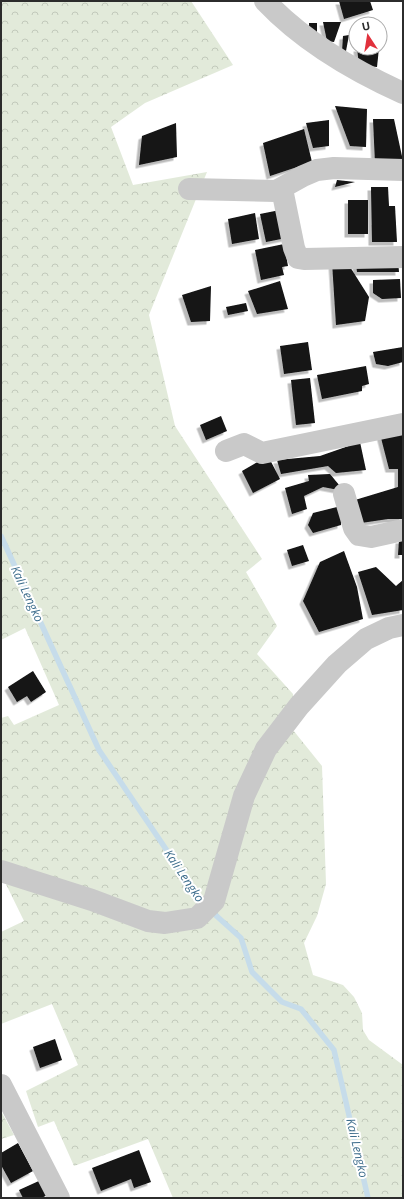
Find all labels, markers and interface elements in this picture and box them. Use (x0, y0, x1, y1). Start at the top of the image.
north arrow (348, 16, 388, 56)
text: U (360, 18, 371, 34)
water label: Kali Lengko (7, 563, 48, 625)
water label: Kali Lengko (161, 846, 208, 906)
water label: Kali Lengko (342, 1117, 373, 1179)

